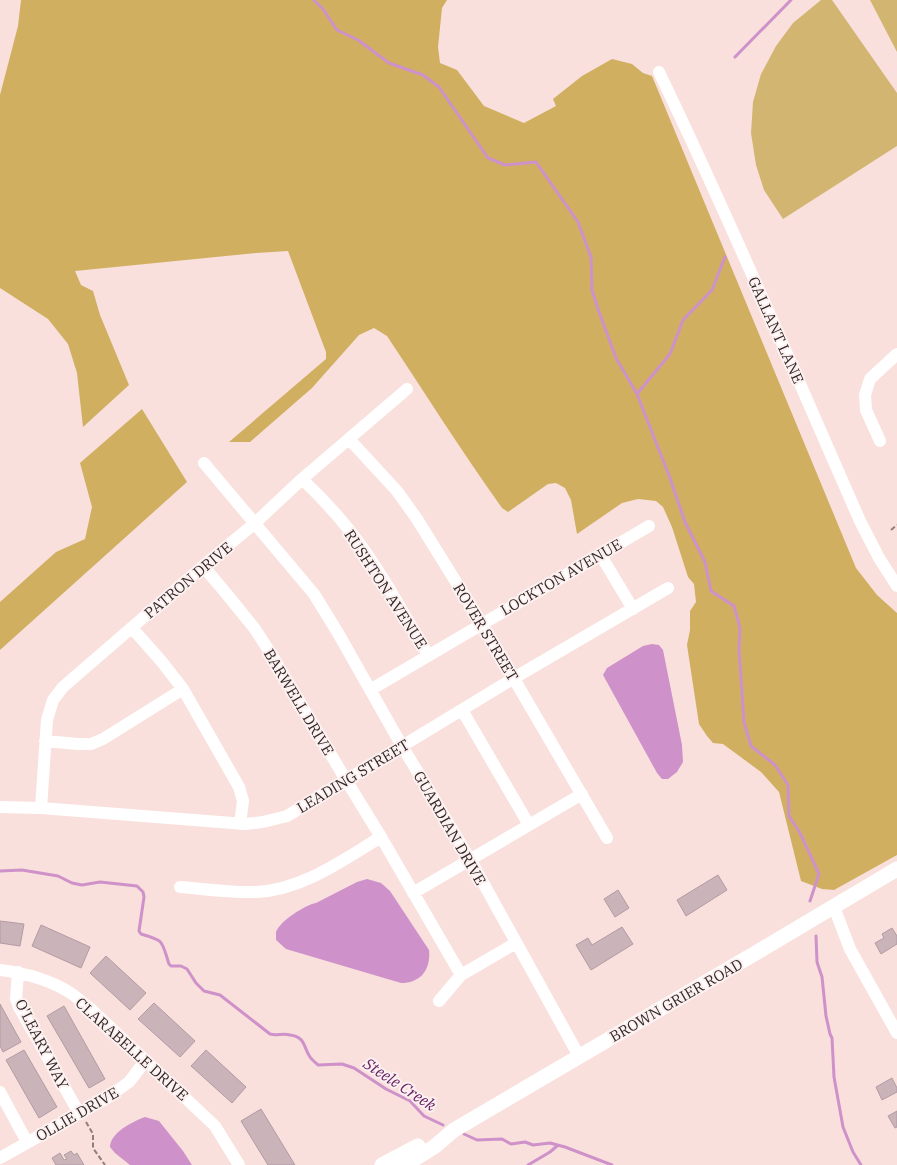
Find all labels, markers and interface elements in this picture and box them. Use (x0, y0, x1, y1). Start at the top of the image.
street label: GALLANT LANE (744, 274, 808, 386)
street label: RUSHTON AVENUE (340, 526, 432, 652)
street label: LOCKTON AVENUE (497, 535, 625, 619)
street label: PATRON DRIVE (140, 538, 236, 622)
street label: ROVER STREET (449, 580, 523, 685)
street label: BARWELL DRIVE (260, 645, 338, 759)
street label: LEADING STREET (293, 735, 413, 817)
street label: GUARDIAN DRIVE (410, 768, 490, 888)
street label: BROWN GRIER ROAD (606, 954, 746, 1046)
street label: CLARABELLE DRIVE (72, 993, 192, 1105)
street label: O'LEARY WAY (11, 996, 73, 1093)
water label: Steele Creek (359, 1053, 441, 1115)
street label: OLLIE DRIVE (32, 1083, 122, 1145)

